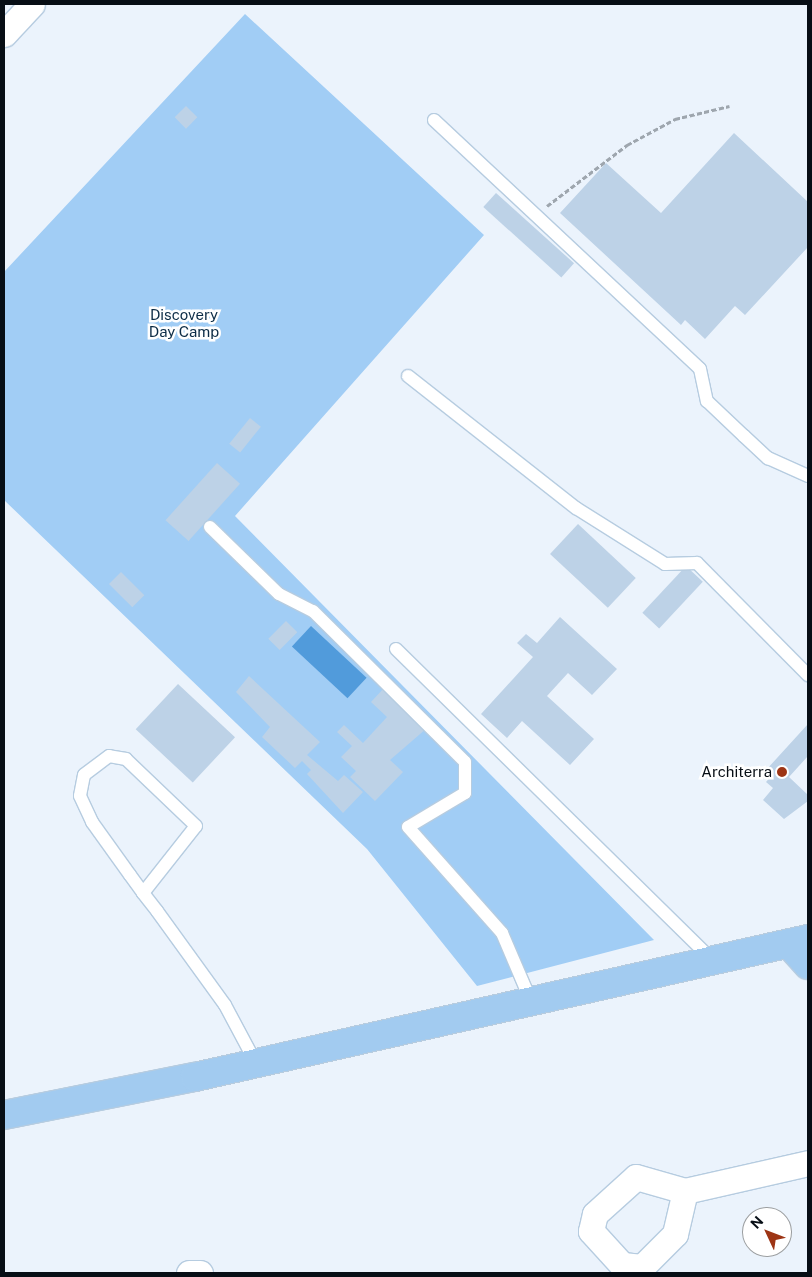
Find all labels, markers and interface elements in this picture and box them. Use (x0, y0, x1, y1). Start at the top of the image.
park label: Discovery Day Camp (149, 305, 219, 340)
place label: Architerra (701, 763, 772, 781)
marker: Architerra (776, 766, 788, 778)
north arrow (742, 1207, 792, 1257)
text: N (747, 1213, 766, 1232)

